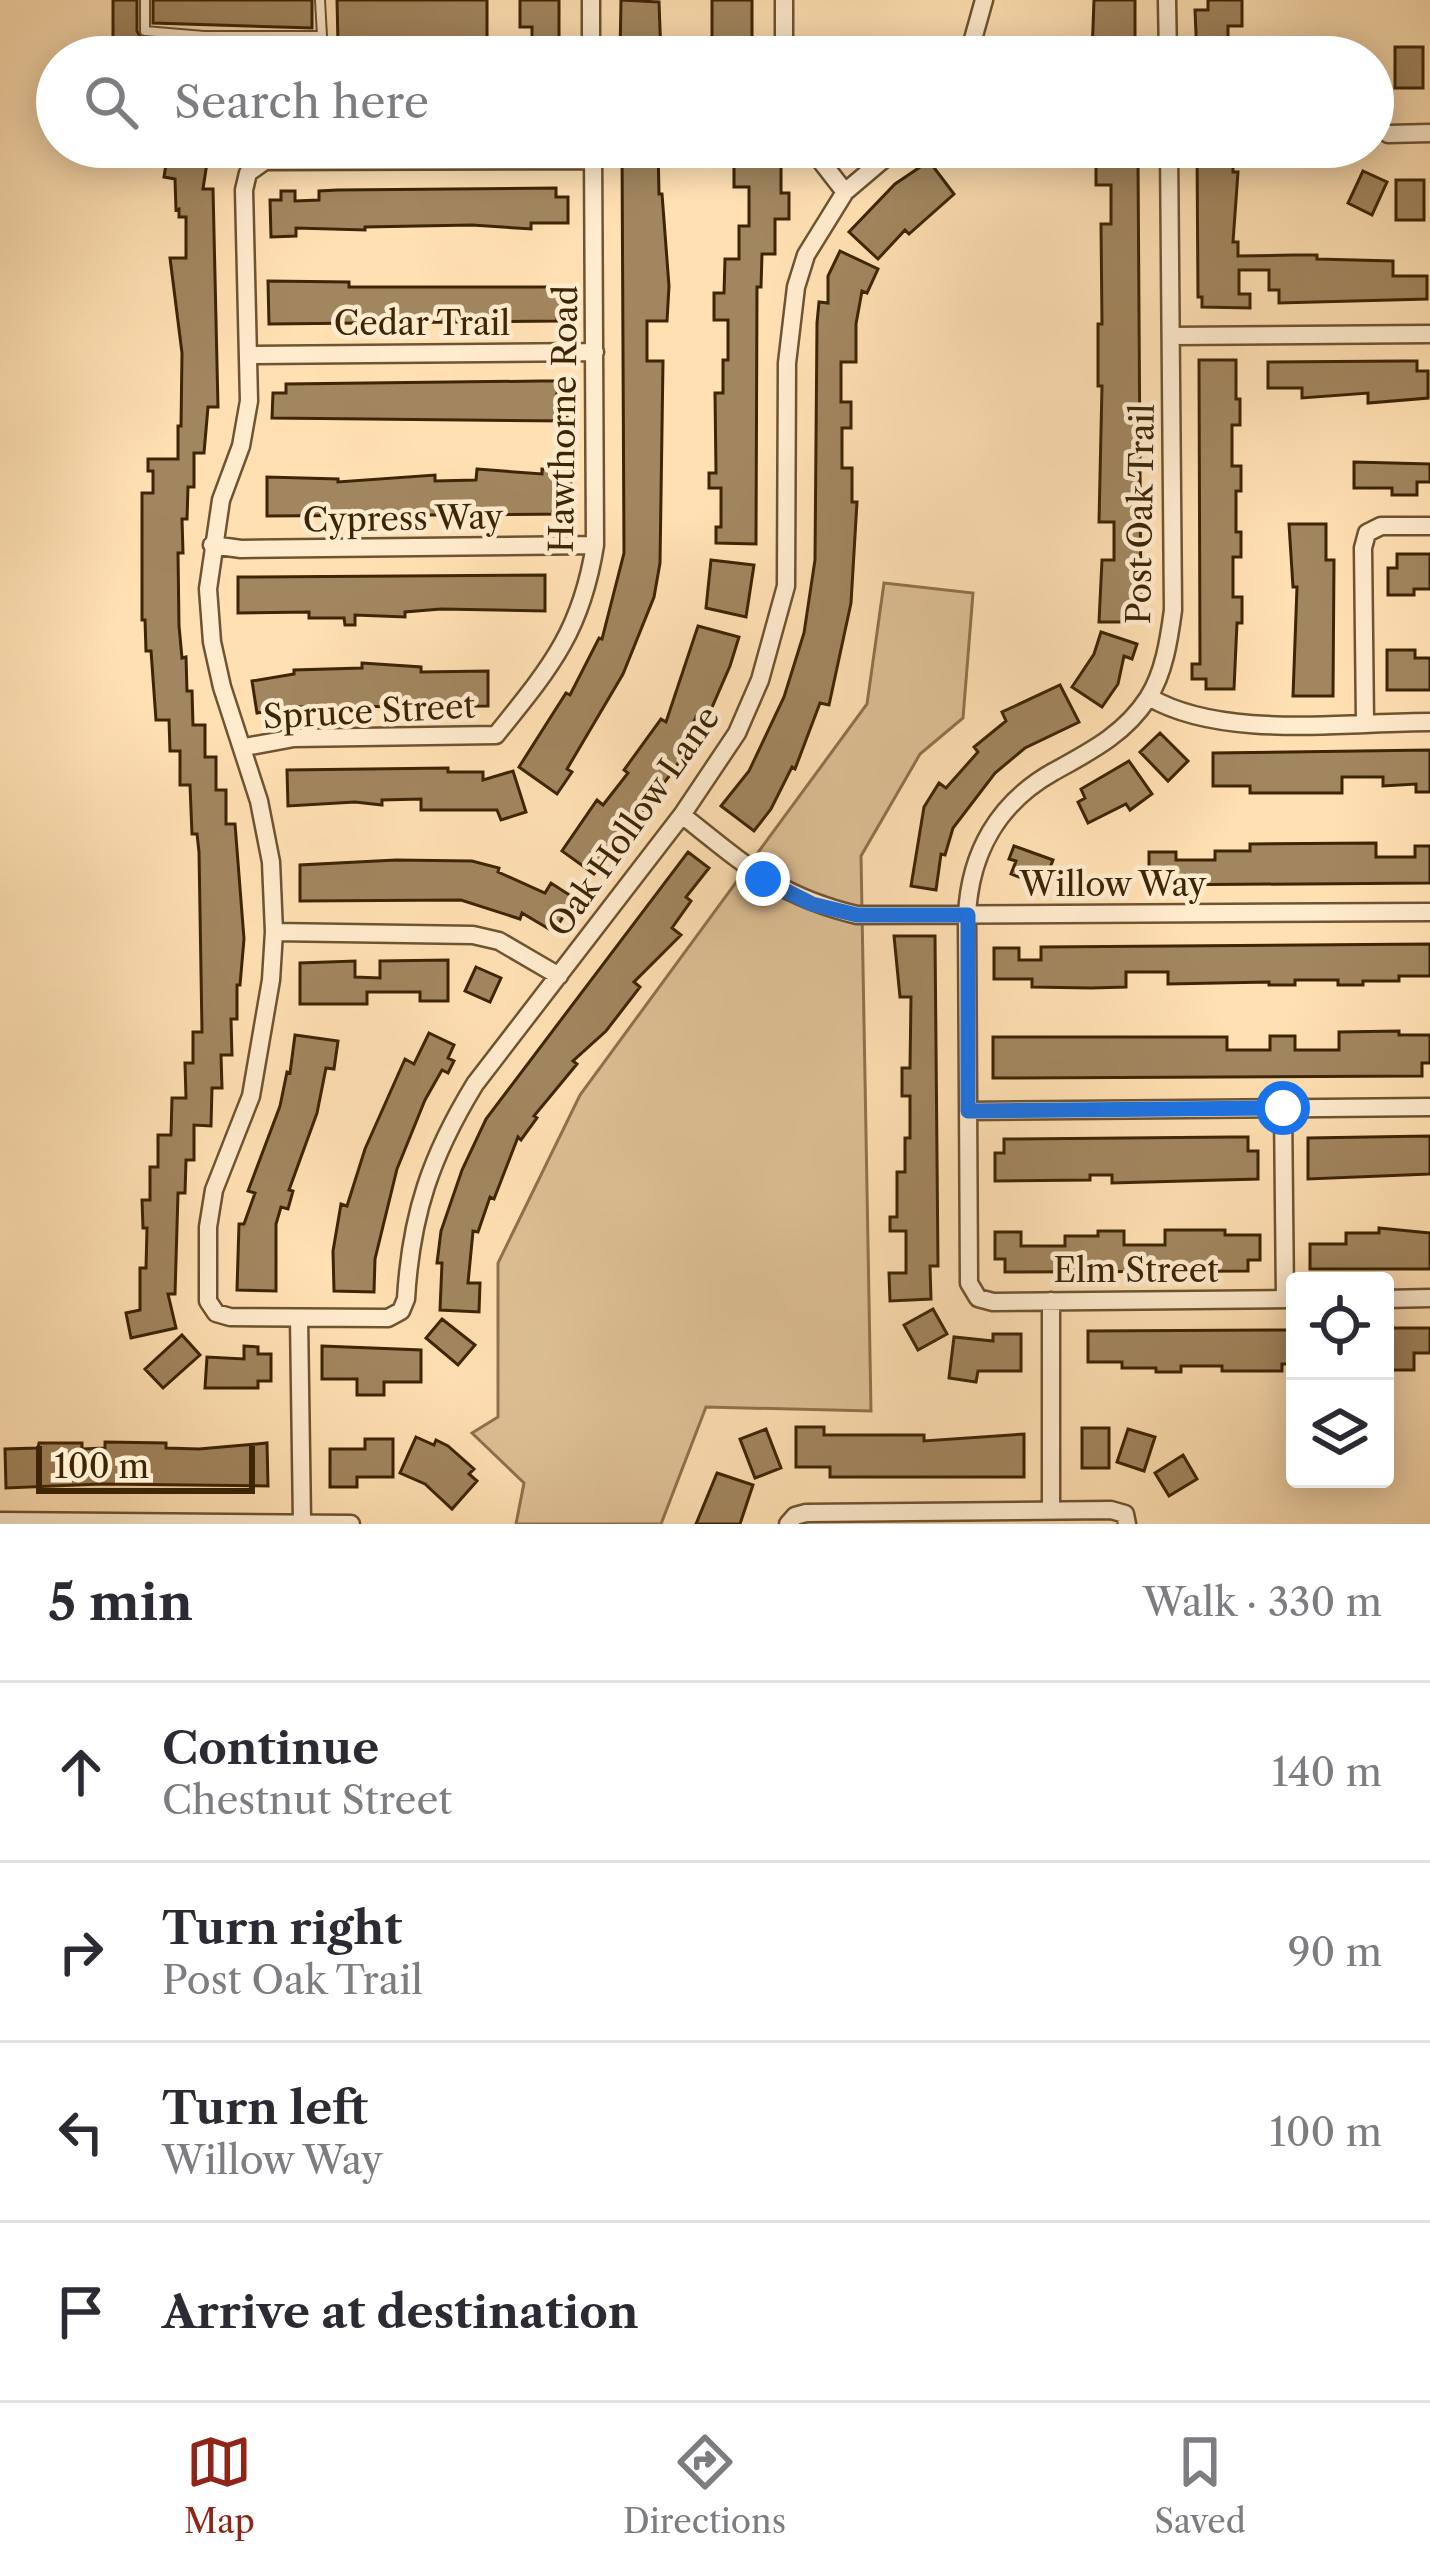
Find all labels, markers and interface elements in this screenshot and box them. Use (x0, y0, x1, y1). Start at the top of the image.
search box (36, 36, 1394, 168)
icon: search (78, 69, 144, 135)
text: Search here (174, 74, 429, 130)
street label: Hawthorne Road (541, 285, 586, 553)
street label: Cedar Trail (334, 303, 510, 344)
street label: Post Oak Trail (1118, 403, 1163, 625)
street label: Cypress Way (302, 496, 504, 541)
street label: Spruce Street (262, 685, 476, 738)
street label: Oak Hollow Lane (539, 698, 728, 944)
route end (736, 852, 790, 906)
street label: Willow Way (1019, 864, 1207, 905)
route start (1256, 1081, 1310, 1135)
street label: Elm Street (1053, 1250, 1219, 1291)
map controls (1286, 1272, 1394, 1488)
button: locate (1286, 1272, 1394, 1380)
button: layers (1286, 1380, 1394, 1488)
scale bar (36, 1440, 255, 1493)
text: 100 m (54, 1446, 149, 1487)
text: 5 min (48, 1571, 193, 1633)
text: Walk · 330 m (1143, 1578, 1382, 1626)
text: Continue (162, 1720, 379, 1776)
icon: ahead (48, 1739, 114, 1805)
text: 140 m (1272, 1748, 1382, 1796)
text: Chestnut Street (162, 1776, 452, 1824)
text: Turn right (162, 1900, 402, 1956)
icon: right (48, 1919, 114, 1985)
text: 90 m (1288, 1928, 1382, 1976)
text: Post Oak Trail (162, 1956, 423, 2004)
text: Turn left (162, 2080, 368, 2136)
icon: left (48, 2099, 114, 2165)
text: 100 m (1269, 2108, 1382, 2156)
text: Willow Way (162, 2136, 383, 2184)
icon: arrive (48, 2279, 114, 2345)
text: Arrive at destination (162, 2284, 639, 2340)
tab: Map (184, 2429, 255, 2542)
tab: Directions (623, 2429, 786, 2542)
tab: Saved (1154, 2429, 1246, 2542)

